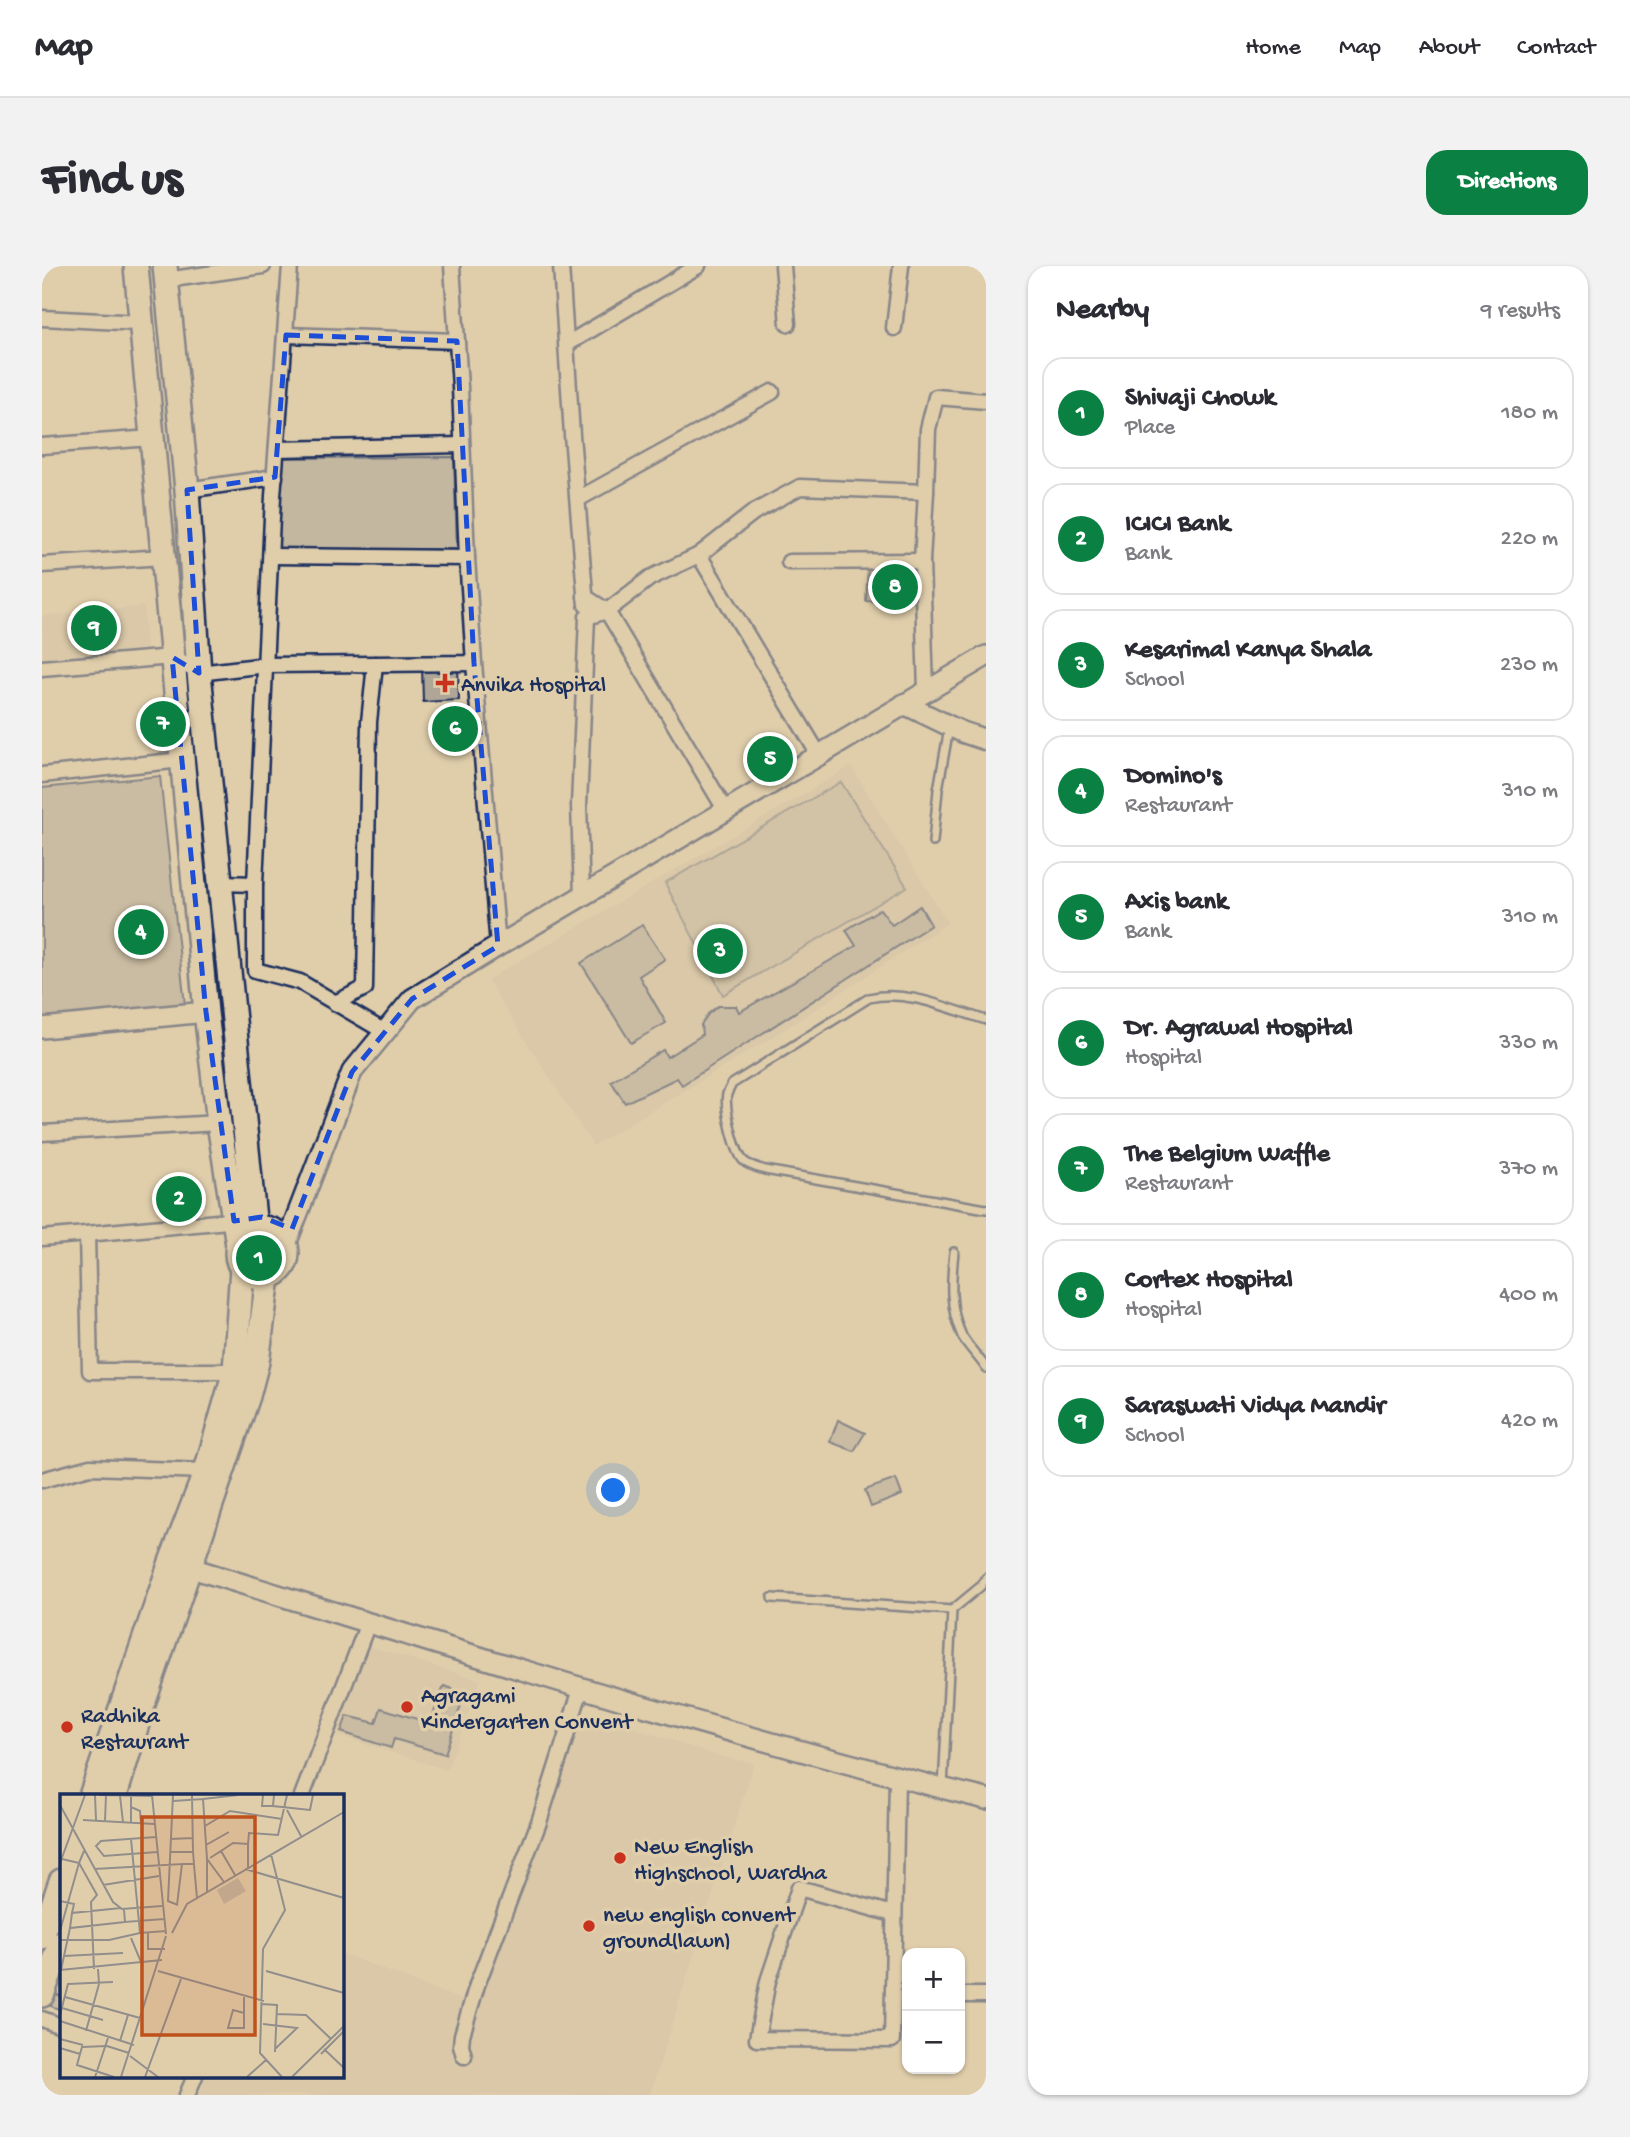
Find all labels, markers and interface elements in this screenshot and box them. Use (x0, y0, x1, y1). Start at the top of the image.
text: Map (35, 29, 92, 67)
text: Home (1245, 34, 1301, 63)
text: Map (1339, 34, 1381, 63)
text: About (1419, 34, 1479, 63)
text: Contact (1517, 34, 1595, 63)
button: Directions (1426, 150, 1588, 215)
text: Find us (42, 153, 182, 211)
text: Nearby (1056, 294, 1149, 329)
text: 9 results (1481, 298, 1560, 325)
text: Shivaji Chowk (1125, 384, 1275, 415)
text: 1 (1076, 400, 1086, 427)
text: 180 m (1501, 400, 1558, 427)
text: Place (1125, 415, 1175, 442)
text: ICICI Bank (1125, 510, 1230, 541)
text: 2 (1075, 526, 1087, 553)
text: 220 m (1501, 526, 1558, 553)
text: Bank (1125, 541, 1171, 568)
pin: 8 (872, 561, 918, 613)
pin: 9 (71, 602, 117, 654)
text: Kesarimal Kanya Shala (1125, 636, 1371, 667)
text: 3 (1075, 652, 1087, 679)
text: 230 m (1500, 652, 1558, 679)
text: School (1125, 667, 1185, 694)
marker: Anvika Hospital (435, 673, 455, 693)
place label: Anvika Hospital (461, 673, 606, 700)
pin: 7 (140, 698, 186, 750)
pin: 6 (432, 703, 478, 755)
pin: 5 (747, 733, 793, 785)
text: Domino's (1125, 762, 1222, 793)
text: 4 (1076, 778, 1086, 805)
text: 310 m (1502, 778, 1558, 805)
text: Restaurant (1125, 793, 1232, 820)
text: Axis bank (1125, 888, 1227, 919)
text: 5 (1075, 904, 1087, 931)
text: 310 m (1502, 904, 1558, 931)
pin: 4 (118, 906, 164, 958)
text: Bank (1125, 919, 1171, 946)
pin: 3 (697, 925, 743, 977)
text: Dr. Agrawal Hospital (1125, 1014, 1353, 1045)
text: 6 (1075, 1030, 1087, 1057)
text: 330 m (1499, 1030, 1558, 1057)
text: Hospital (1125, 1045, 1202, 1072)
text: The Belgium Waffle (1125, 1140, 1330, 1171)
text: 7 (1075, 1156, 1087, 1183)
text: 370 m (1499, 1156, 1558, 1183)
text: Restaurant (1125, 1171, 1232, 1198)
pin: 2 (156, 1173, 202, 1225)
pin: 1 (236, 1232, 282, 1284)
text: Cortex Hospital (1125, 1266, 1293, 1297)
text: 8 (1075, 1282, 1087, 1309)
text: 400 m (1499, 1282, 1558, 1309)
text: Hospital (1125, 1297, 1202, 1324)
text: Saraswati Vidya Mandir (1125, 1392, 1385, 1423)
text: 9 (1075, 1408, 1087, 1435)
text: 420 m (1501, 1408, 1558, 1435)
text: School (1125, 1423, 1185, 1450)
your location (596, 1473, 630, 1507)
place label: Agragami Kindergarten Convent (421, 1684, 634, 1737)
marker: Agragami Kindergarten Convent (399, 1699, 415, 1715)
place label: Radhika Restaurant (81, 1704, 189, 1757)
marker: Radhika Restaurant (59, 1719, 75, 1735)
inset map (60, 1794, 343, 2078)
place label: New English Highschool, Wardha (634, 1835, 828, 1888)
marker: New English Highschool, Wardha (612, 1850, 628, 1866)
place label: new english convent ground(lawn) (603, 1903, 796, 1956)
marker: new english convent ground(lawn) (581, 1918, 597, 1934)
map controls (902, 1948, 965, 2074)
button: + (902, 1948, 965, 2011)
button: − (902, 2011, 965, 2074)

